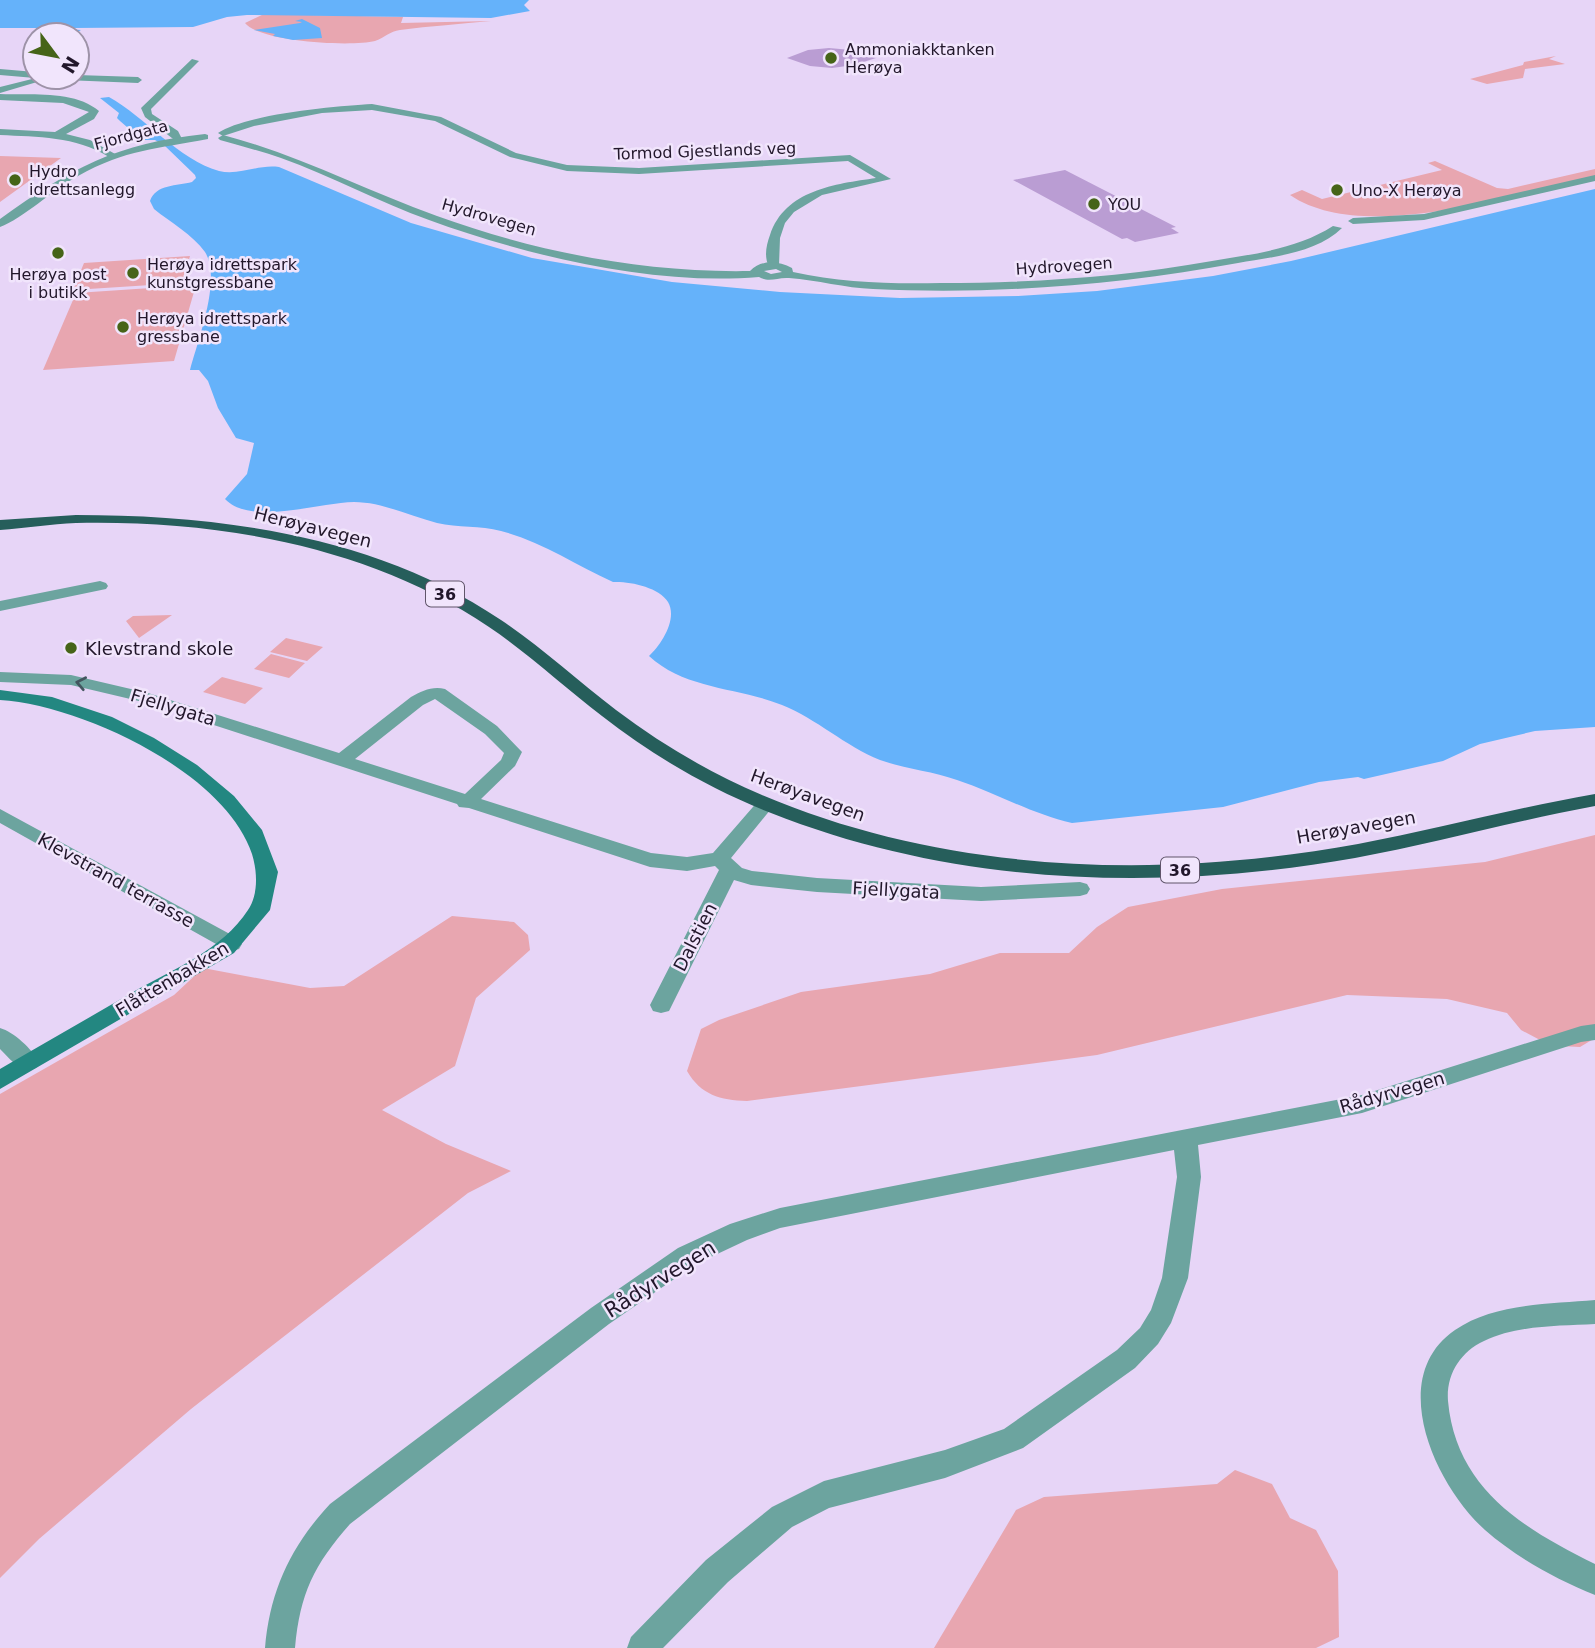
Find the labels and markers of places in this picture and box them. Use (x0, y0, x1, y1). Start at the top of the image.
place label: Ammoniakktanken Herøya (845, 40, 995, 77)
marker: Ammoniakktanken Herøya (823, 50, 839, 66)
place label: Hydro idrettsanlegg (29, 162, 135, 199)
marker: Hydro idrettsanlegg (7, 172, 23, 188)
place label: Uno-X Herøya (1351, 181, 1461, 200)
marker: Uno-X Herøya (1329, 182, 1345, 198)
place label: YOU (1107, 195, 1141, 214)
marker: YOU (1086, 196, 1102, 212)
marker: Herøya post i butikk (50, 245, 66, 261)
place label: Herøya idrettspark kunstgressbane (147, 255, 298, 292)
place label: Herøya post i butikk (9, 265, 107, 302)
marker: Herøya idrettspark kunstgressbane (125, 265, 141, 281)
place label: Herøya idrettspark gressbane (137, 309, 288, 346)
marker: Herøya idrettspark gressbane (115, 319, 131, 335)
place label: Klevstrand skole (85, 638, 233, 659)
marker: Klevstrand skole (63, 640, 79, 656)

